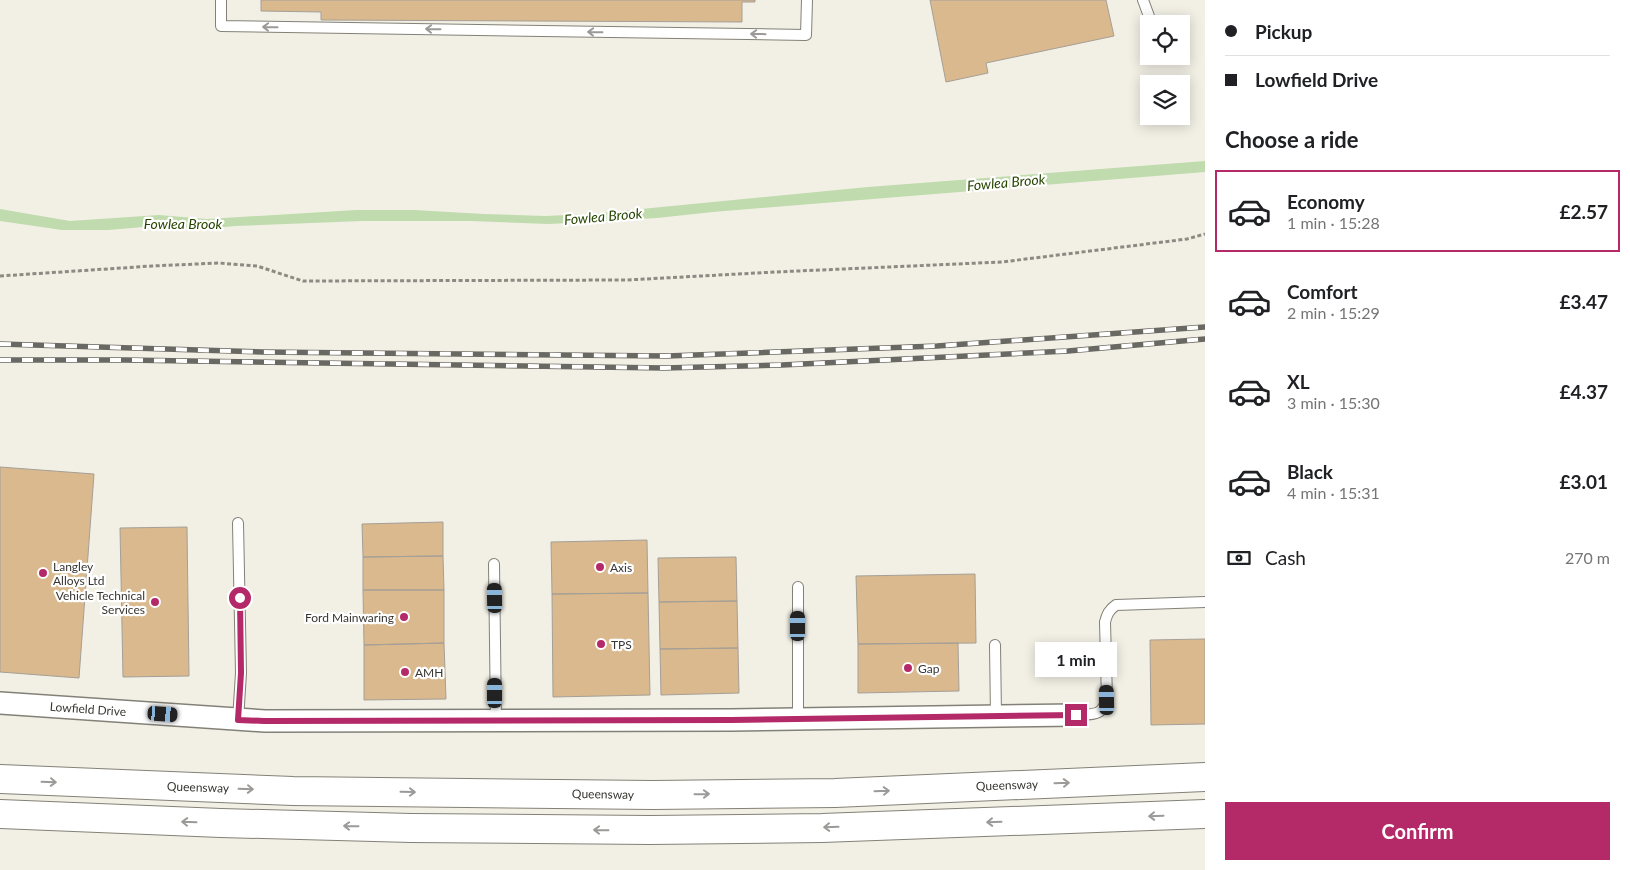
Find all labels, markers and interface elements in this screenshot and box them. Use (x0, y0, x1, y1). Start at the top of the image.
map controls (1140, 15, 1190, 125)
button: locate (1140, 15, 1190, 65)
text: Pickup (1255, 20, 1312, 43)
one-way arrow (262, 22, 278, 32)
one-way arrow (425, 24, 441, 34)
one-way arrow (587, 27, 604, 37)
one-way arrow (750, 29, 766, 39)
text: Lowfield Drive (1255, 68, 1378, 91)
button: layers (1140, 75, 1190, 125)
text: Choose a ride (1225, 126, 1359, 153)
water label: Fowlea Brook (966, 170, 1046, 194)
icon: car (1227, 189, 1272, 234)
text: Economy (1287, 190, 1365, 213)
text: £2.57 (1559, 200, 1608, 223)
water label: Fowlea Brook (563, 204, 643, 228)
text: 1 min · 15:28 (1287, 213, 1380, 232)
water label: Fowlea Brook (144, 215, 223, 232)
icon: car (1227, 279, 1272, 324)
text: Comfort (1287, 280, 1358, 303)
text: £3.47 (1559, 290, 1608, 313)
text: 2 min · 15:29 (1287, 303, 1380, 322)
icon: car (1227, 369, 1272, 414)
text: XL (1287, 370, 1310, 393)
text: £4.37 (1559, 380, 1608, 403)
text: 3 min · 15:30 (1287, 393, 1380, 412)
icon: car (1227, 459, 1272, 504)
text: Black (1287, 460, 1333, 483)
text: £3.01 (1559, 470, 1608, 493)
text: 4 min · 15:31 (1287, 483, 1380, 502)
icon: cash (1225, 544, 1253, 572)
text: Cash (1265, 546, 1306, 569)
text: 270 m (1565, 548, 1610, 567)
place label: Langley Alloys Ltd (53, 559, 104, 588)
place label: Axis (610, 560, 632, 575)
marker: Axis (594, 561, 606, 573)
marker: Langley Alloys Ltd (37, 567, 49, 579)
car (487, 583, 502, 613)
route start (229, 587, 251, 609)
place label: Vehicle Technical Services (56, 588, 145, 617)
marker: Vehicle Technical Services (149, 596, 161, 608)
place label: Ford Mainwaring (305, 610, 394, 625)
marker: Ford Mainwaring (398, 611, 410, 623)
car (790, 611, 805, 641)
place label: TPS (611, 637, 632, 652)
marker: TPS (595, 638, 607, 650)
callout: 1 min (1035, 642, 1117, 678)
text: 1 min (1056, 650, 1096, 669)
place label: Gap (918, 661, 940, 676)
marker: Gap (902, 662, 914, 674)
place label: AMH (415, 665, 443, 680)
marker: AMH (399, 666, 411, 678)
car (487, 678, 502, 708)
car (1099, 685, 1114, 715)
street label: Lowfield Drive (49, 699, 127, 719)
route end (1065, 704, 1087, 726)
car (147, 705, 178, 723)
street label: Queensway (976, 776, 1039, 794)
one-way arrow (40, 777, 56, 786)
street label: Queensway (167, 778, 230, 796)
one-way arrow (1053, 779, 1069, 788)
one-way arrow (238, 784, 254, 794)
street label: Queensway (572, 786, 635, 802)
one-way arrow (874, 786, 890, 795)
one-way arrow (400, 787, 416, 797)
one-way arrow (694, 789, 710, 799)
button: Confirm (1225, 802, 1610, 860)
one-way arrow (1149, 811, 1165, 821)
one-way arrow (181, 817, 198, 827)
one-way arrow (986, 817, 1002, 826)
one-way arrow (344, 821, 360, 831)
one-way arrow (824, 823, 840, 832)
one-way arrow (594, 825, 610, 835)

